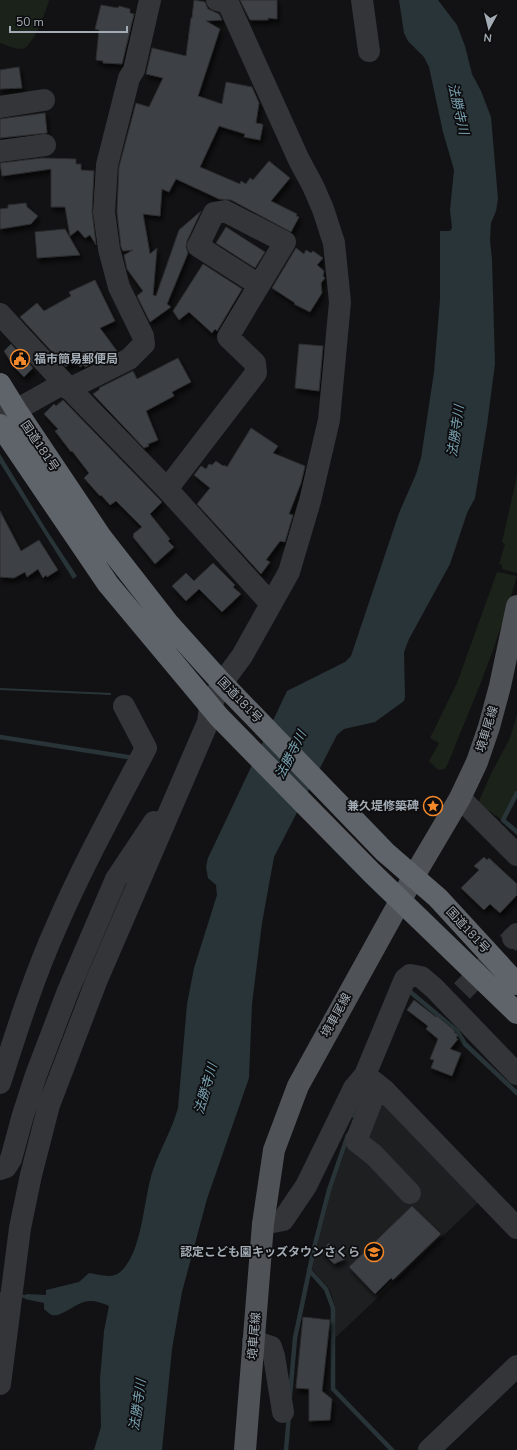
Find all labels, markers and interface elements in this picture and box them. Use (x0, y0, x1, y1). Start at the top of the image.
scale bar (10, 8, 127, 34)
north arrow (469, 8, 509, 48)
text: 50 m (16, 14, 44, 30)
text: N (483, 29, 493, 45)
water label: 法勝寺川 (443, 82, 473, 138)
public building icon: 福市簡易郵便局 (9, 348, 31, 370)
place label: 福市簡易郵便局 (34, 351, 118, 367)
water label: 法勝寺川 (443, 402, 469, 458)
street label: 国道181号 (17, 418, 63, 474)
street label: 国道181号 (214, 674, 266, 726)
street label: 境車尾線 (472, 704, 502, 754)
water label: 法勝寺川 (271, 726, 312, 782)
place icon: 兼久堤修築碑 (422, 795, 444, 817)
place label: 兼久堤修築碑 (347, 798, 419, 814)
street label: 国道181号 (443, 903, 493, 957)
street label: 境車尾線 (317, 990, 355, 1040)
water label: 法勝寺川 (190, 1060, 222, 1116)
school or university icon: 認定こども園キッズタウンさくら (363, 1241, 385, 1263)
place label: 認定こども園キッズタウンさくら (180, 1244, 360, 1260)
street label: 境車尾線 (244, 1311, 264, 1361)
water label: 法勝寺川 (125, 1376, 151, 1432)

